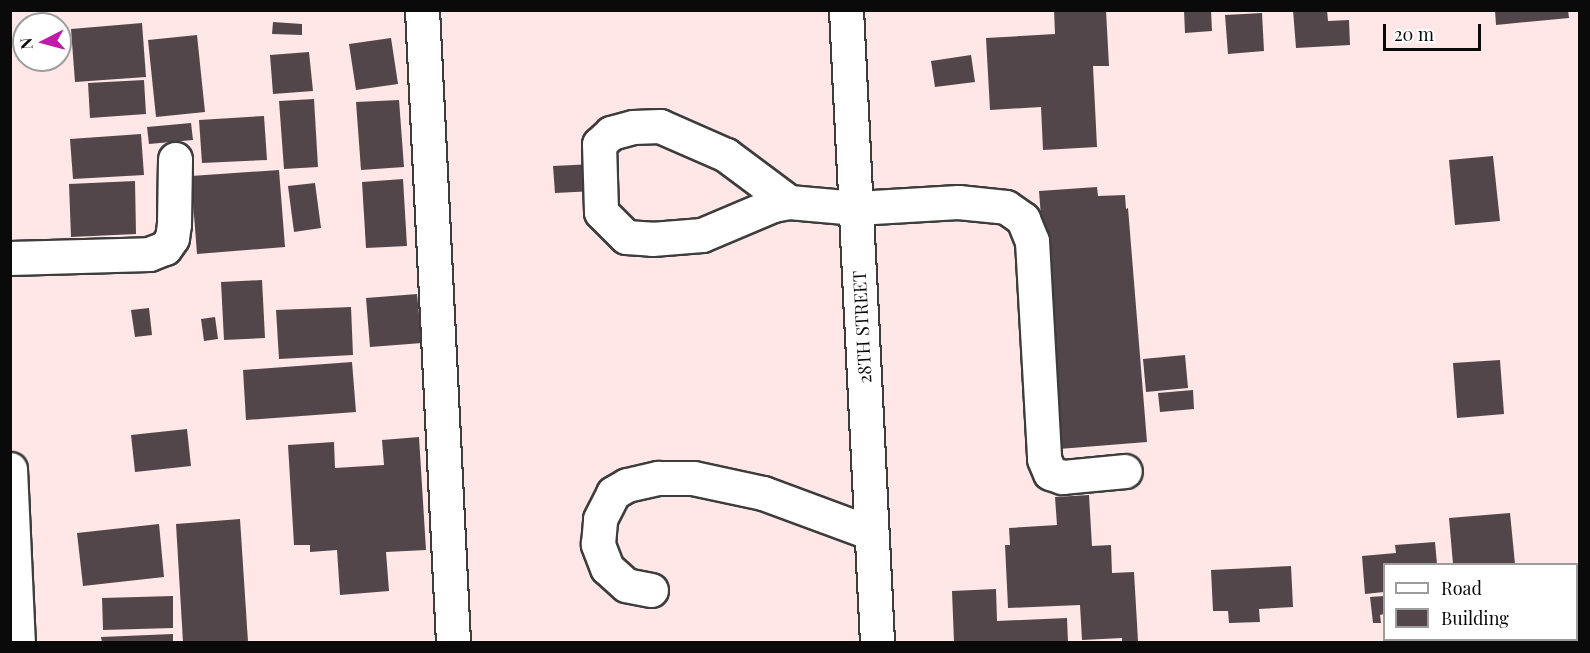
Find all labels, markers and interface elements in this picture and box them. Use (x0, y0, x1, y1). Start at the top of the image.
north arrow (12, 12, 72, 72)
scale bar (1386, 12, 1484, 50)
text: 20 m (1394, 22, 1434, 46)
text: N (15, 37, 37, 51)
street label: 28TH STREET (848, 270, 876, 384)
legend (1383, 563, 1578, 641)
text: Road (1441, 576, 1482, 600)
text: Building (1441, 606, 1509, 630)

